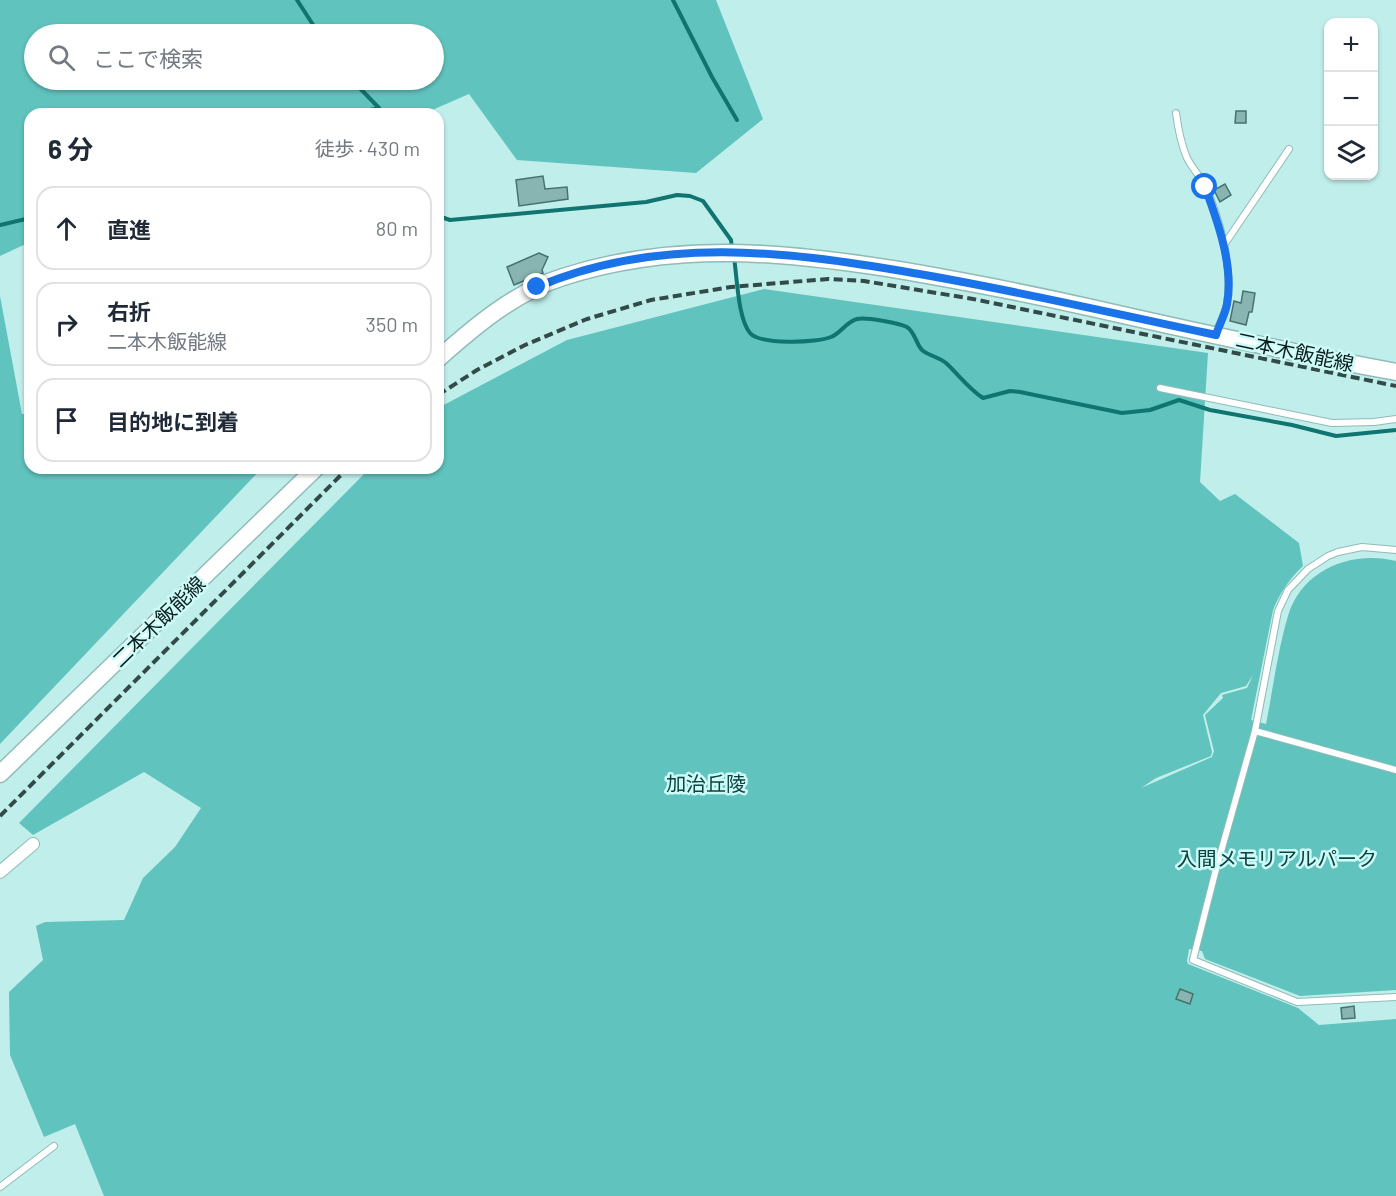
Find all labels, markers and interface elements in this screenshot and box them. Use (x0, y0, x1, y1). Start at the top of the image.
map controls (1324, 18, 1378, 180)
button: + (1324, 18, 1378, 72)
search box (24, 24, 444, 90)
icon: search (45, 41, 78, 74)
text: ここで検索 (93, 45, 203, 71)
button: − (1324, 72, 1378, 126)
button: layers (1324, 126, 1378, 180)
text: 6 分 (48, 133, 93, 164)
text: 徒歩 · 430 m (315, 136, 420, 160)
route start (1191, 173, 1217, 199)
icon: ahead (50, 212, 83, 245)
text: 直進 (107, 216, 151, 242)
text: 80 m (376, 216, 418, 240)
route end (523, 273, 549, 299)
text: 右折 (107, 298, 151, 324)
icon: right (50, 308, 83, 341)
text: 350 m (366, 312, 418, 336)
street label: 二本木飯能線 (1234, 327, 1356, 375)
text: 二本木飯能線 (107, 329, 227, 353)
icon: arrive (50, 404, 83, 437)
text: 目的地に到着 (107, 408, 239, 434)
street label: 二本木飯能線 (107, 571, 209, 671)
park label: 加治丘陵 (666, 771, 746, 795)
park label: 入間メモリアルパーク (1177, 846, 1377, 870)

